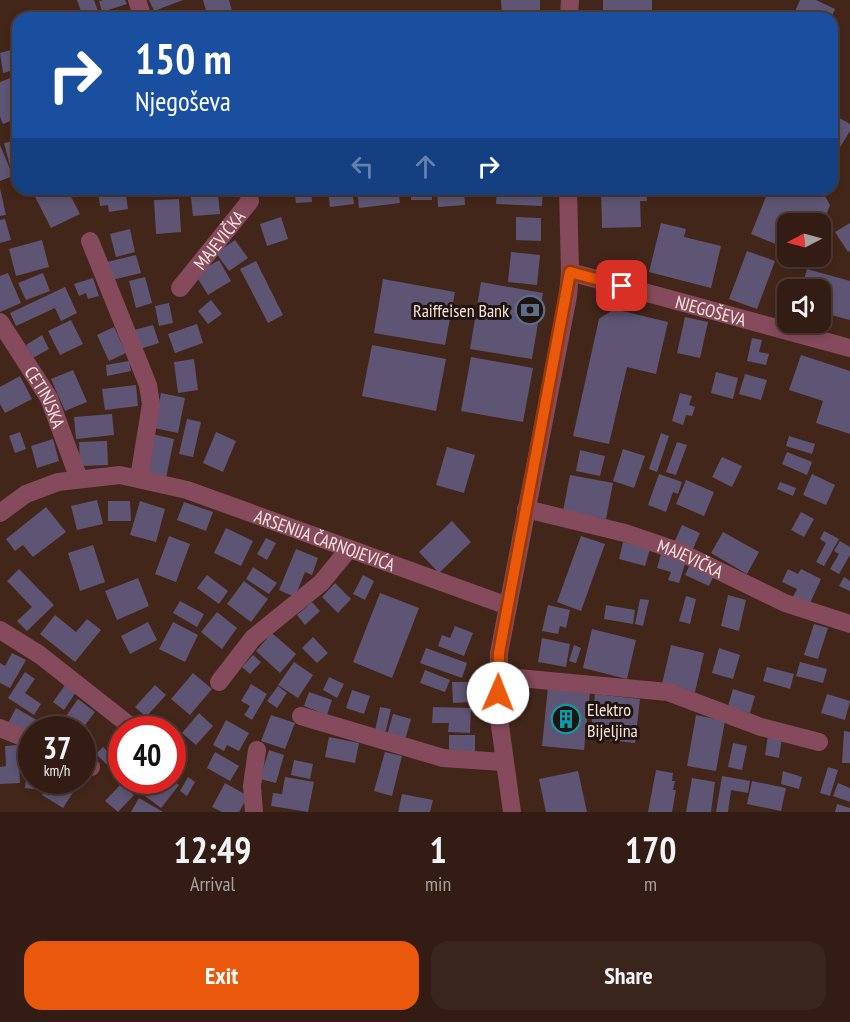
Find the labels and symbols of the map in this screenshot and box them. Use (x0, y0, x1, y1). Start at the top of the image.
street label: MAJEVIČKA (188, 205, 250, 274)
north arrow (777, 213, 831, 267)
pin (596, 260, 647, 311)
street label: NJEGOŠEVA (673, 290, 749, 331)
bank icon: Raiffeisen Bank (514, 294, 546, 326)
place label: Raiffeisen Bank (413, 299, 509, 322)
street label: CETINJSKA (20, 362, 71, 432)
street label: ARSENIJA ČARNOJEVIĆA (251, 504, 399, 576)
street label: MAJEVIČKA (655, 533, 728, 583)
position arrow (466, 661, 530, 725)
place label: Elektro Bijeljina (587, 698, 638, 742)
building icon: Elektro Bijeljina (550, 703, 582, 735)
speed limit sign: 40 (108, 716, 186, 794)

